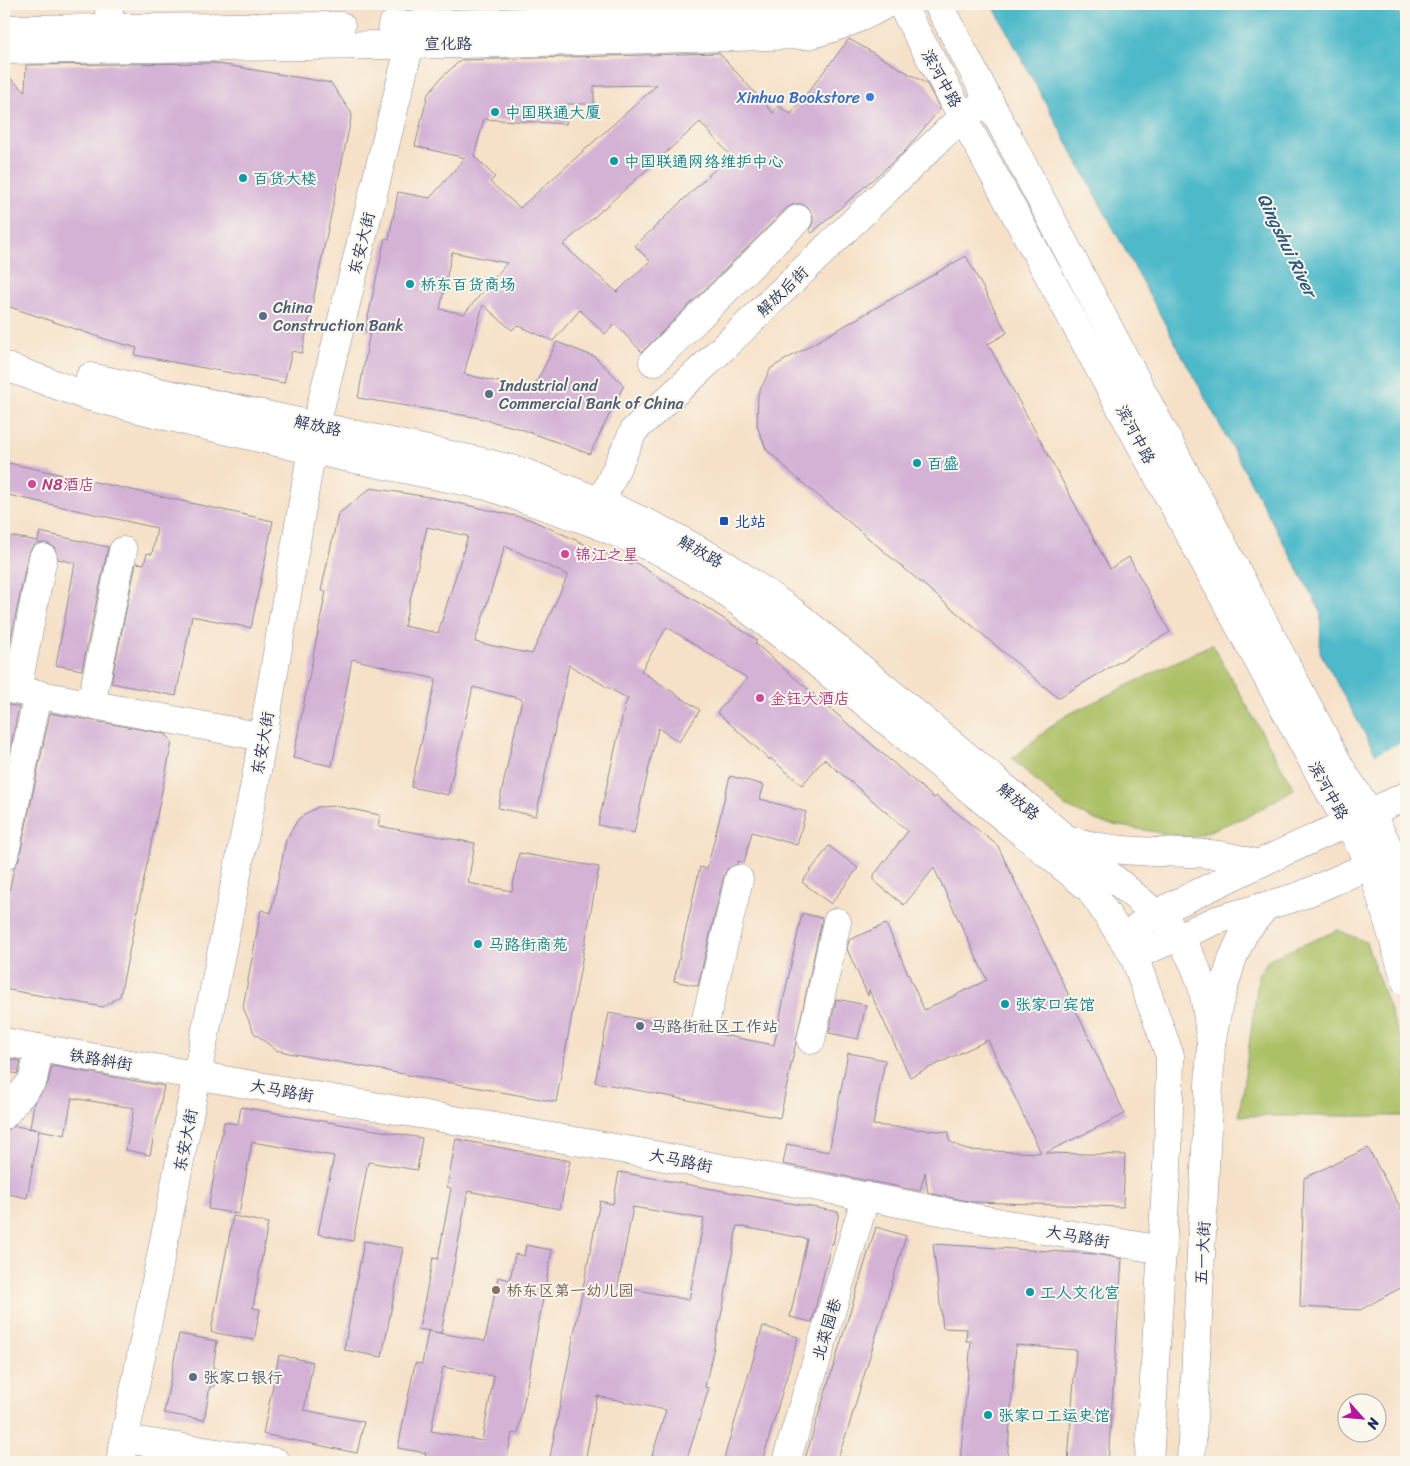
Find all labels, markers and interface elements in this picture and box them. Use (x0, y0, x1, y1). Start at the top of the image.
street label: 宣化路 (424, 29, 472, 58)
street label: 滨河中路 (913, 43, 970, 113)
place label: Xinhua Bookstore (736, 83, 860, 112)
marker: Xinhua Bookstore (864, 91, 876, 103)
place label: 中国联通大厦 (505, 98, 601, 127)
marker: 中国联通大厦 (489, 106, 501, 118)
place label: 中国联通网络维护中心 (624, 147, 784, 176)
marker: 中国联通网络维护中心 (608, 155, 620, 167)
place label: 百货大楼 (253, 164, 317, 193)
marker: 百货大楼 (237, 172, 249, 184)
water label: Qingshui River (1248, 187, 1328, 306)
street label: 东安大街 (340, 209, 383, 278)
street label: 解放后街 (749, 259, 815, 324)
place label: 桥东百货商场 (420, 270, 516, 299)
marker: 桥东百货商场 (404, 278, 416, 290)
place label: China Construction Bank (273, 293, 404, 340)
marker: China Construction Bank (257, 310, 269, 322)
place label: Industrial and Commercial Bank of China (498, 371, 685, 418)
marker: Industrial and Commercial Bank of China (483, 388, 495, 400)
street label: 滨河中路 (1108, 399, 1163, 469)
street label: 解放路 (291, 406, 344, 445)
place label: 百盛 (927, 449, 959, 478)
marker: 百盛 (911, 457, 923, 469)
place label: N8酒店 (42, 470, 95, 499)
marker: N8酒店 (26, 478, 38, 490)
place label: 北站 (734, 507, 766, 536)
marker: 北站 (718, 515, 730, 527)
street label: 解放路 (673, 527, 729, 576)
place label: 锦江之星 (575, 540, 639, 569)
marker: 锦江之星 (559, 548, 571, 560)
place label: 金钰大酒店 (770, 684, 850, 713)
marker: 金钰大酒店 (754, 692, 766, 704)
street label: 东安大街 (243, 709, 282, 777)
street label: 滨河中路 (1300, 755, 1357, 825)
street label: 解放路 (991, 775, 1046, 828)
place label: 马路街商苑 (488, 930, 568, 959)
marker: 马路街商苑 (472, 938, 484, 950)
place label: 张家口宾馆 (1015, 990, 1095, 1019)
marker: 张家口宾馆 (999, 998, 1011, 1010)
place label: 马路街社区工作站 (650, 1012, 778, 1041)
marker: 马路街社区工作站 (634, 1020, 646, 1032)
street label: 铁路斜街 (67, 1040, 135, 1079)
street label: 大马路街 (248, 1071, 316, 1110)
street label: 东安大街 (165, 1106, 206, 1174)
street label: 大马路街 (647, 1140, 715, 1181)
street label: 大马路街 (1044, 1217, 1112, 1256)
street label: 五一大街 (1186, 1220, 1219, 1286)
place label: 桥东区第一幼儿园 (506, 1276, 634, 1305)
place label: 工人文化宫 (1040, 1278, 1120, 1307)
marker: 桥东区第一幼儿园 (490, 1284, 502, 1296)
marker: 工人文化宫 (1024, 1286, 1036, 1298)
street label: 北菜园巷 (803, 1294, 850, 1364)
place label: 张家口银行 (203, 1363, 283, 1392)
marker: 张家口银行 (187, 1371, 199, 1383)
north arrow (1338, 1394, 1388, 1444)
place label: 张家口工运史馆 (998, 1401, 1110, 1430)
marker: 张家口工运史馆 (982, 1409, 994, 1421)
text: N (1360, 1413, 1387, 1434)

